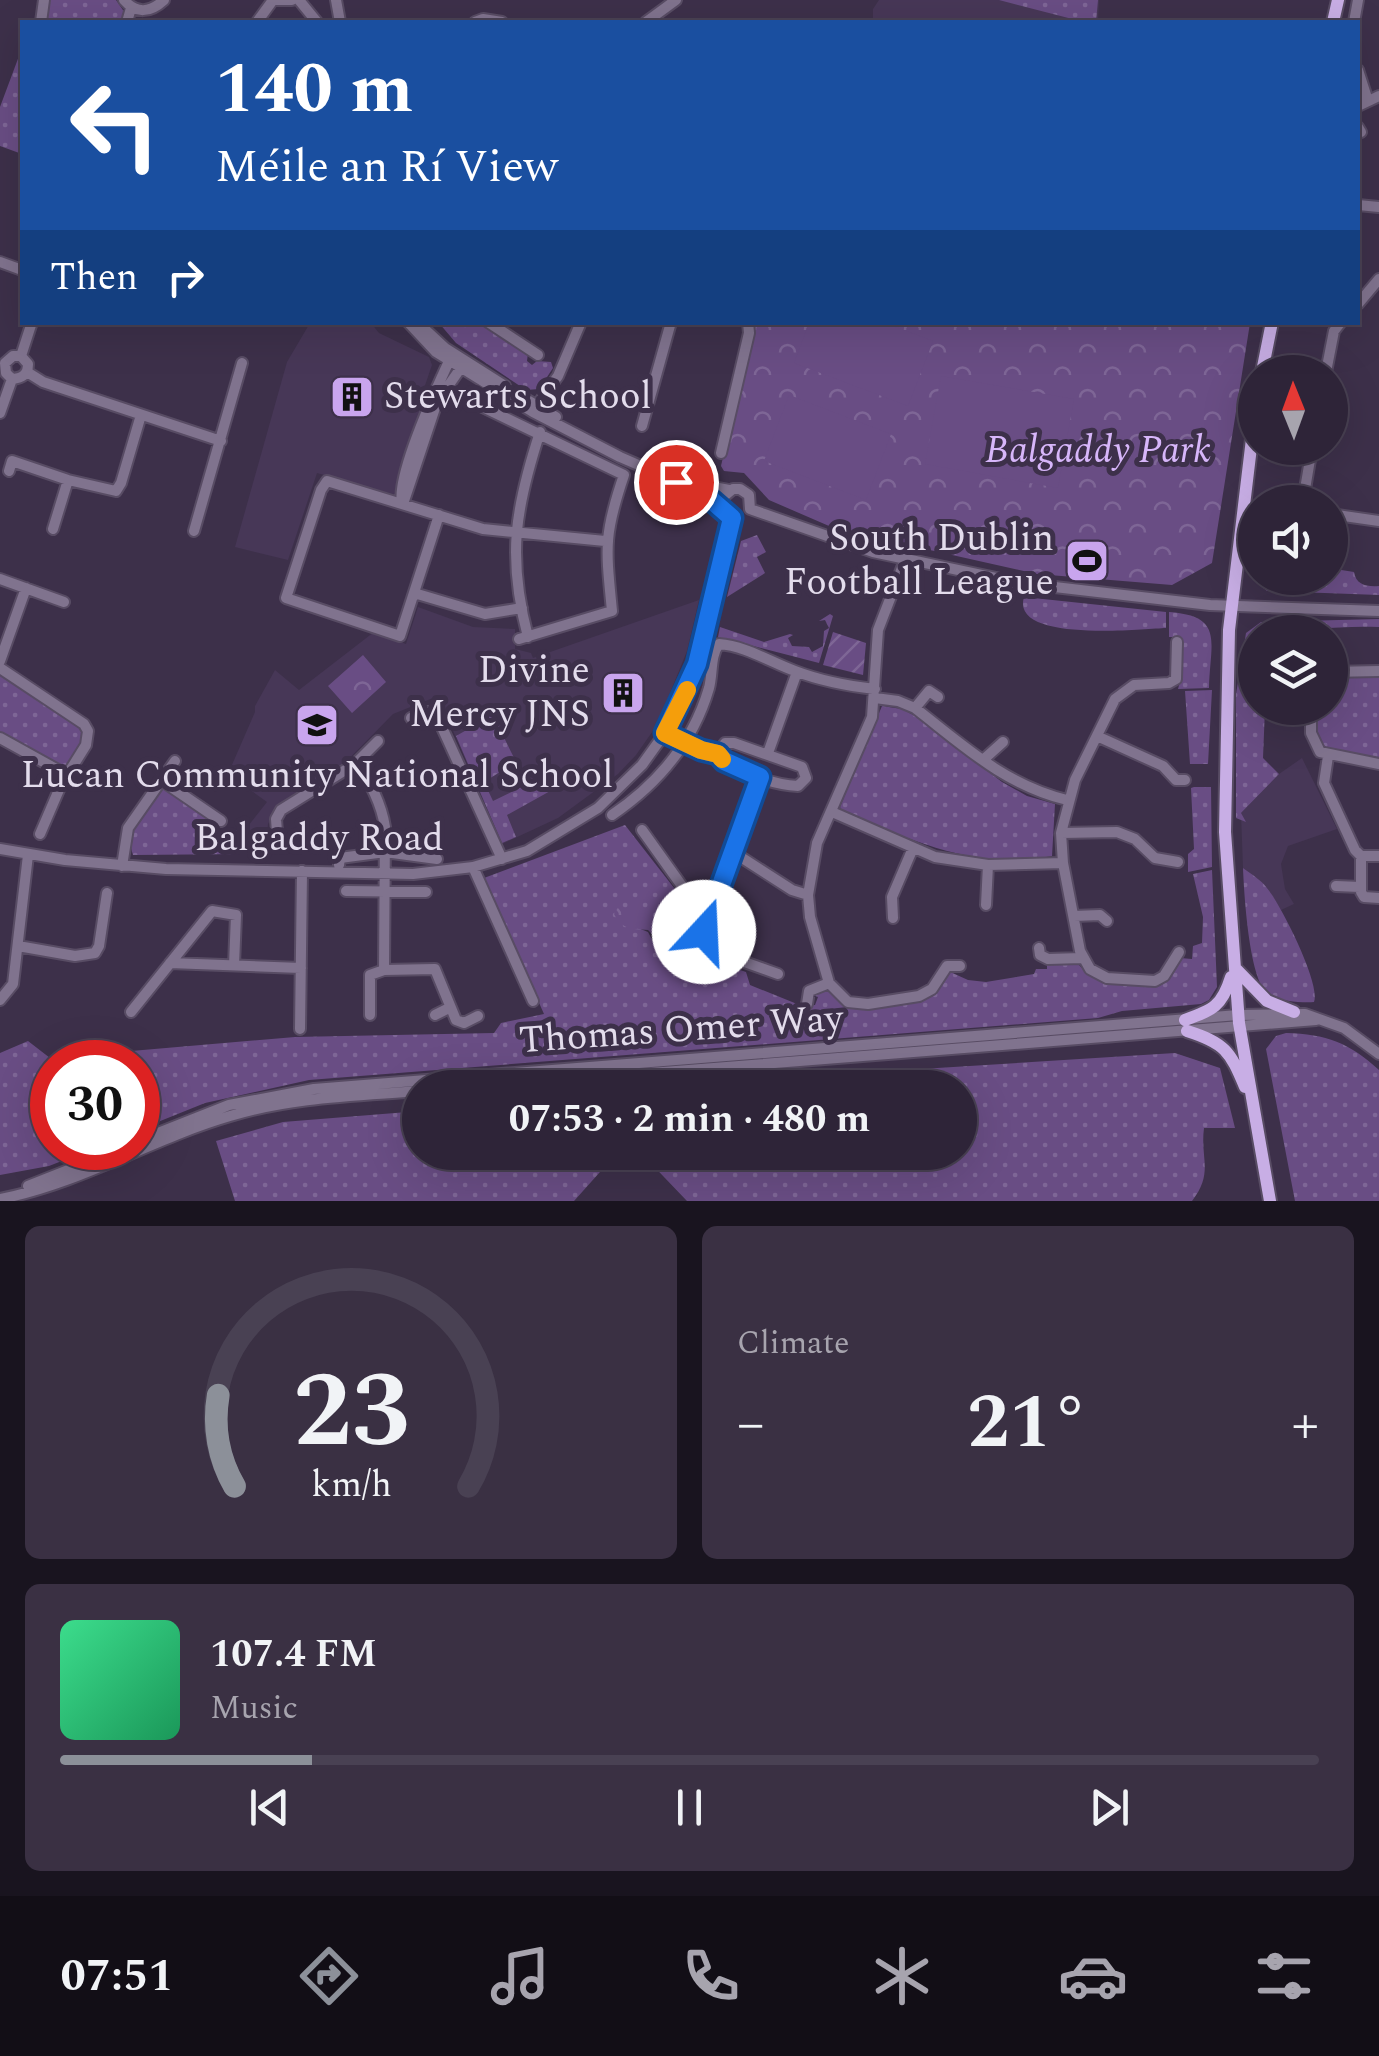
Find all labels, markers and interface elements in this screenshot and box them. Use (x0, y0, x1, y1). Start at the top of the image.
text: 140 m (215, 37, 413, 143)
icon: left (50, 60, 180, 190)
text: Méile an Rí View (215, 133, 558, 202)
text: Then (50, 249, 138, 307)
icon: right (158, 250, 213, 305)
north arrow (1238, 355, 1348, 465)
map controls (1238, 355, 1348, 725)
place label: Stewarts School (384, 368, 652, 426)
building icon: Stewarts School (329, 374, 375, 420)
park label: Balgaddy Park (985, 422, 1211, 480)
pin (634, 440, 719, 525)
icon: arrive (649, 455, 704, 510)
button: sound (1238, 485, 1348, 595)
place label: South Dublin Football League (784, 510, 1054, 612)
sports icon: South Dublin Football League (1064, 538, 1110, 584)
button: layers (1238, 615, 1348, 725)
place label: Divine Mercy JNS (409, 642, 590, 744)
building icon: Divine Mercy JNS (600, 670, 646, 716)
school or university icon: Lucan Community National School (294, 702, 340, 748)
place label: Lucan Community National School (21, 747, 613, 805)
street label: Balgaddy Road (194, 810, 444, 868)
position arrow (652, 880, 756, 984)
street label: Thomas Omer Way (517, 990, 847, 1070)
speed limit sign: 30 (30, 1040, 160, 1170)
text: 07:53 · 2 min · 480 m (509, 1091, 870, 1149)
text: Climate (737, 1319, 849, 1368)
text: 23 (293, 1334, 409, 1492)
text: 21° (967, 1367, 1089, 1481)
text: − (737, 1383, 765, 1466)
text: + (1291, 1383, 1319, 1466)
text: km/h (311, 1458, 391, 1513)
text: 107.4 FM (210, 1626, 377, 1684)
text: Music (210, 1684, 298, 1733)
icon: previous (242, 1780, 297, 1835)
icon: pause (662, 1780, 717, 1835)
icon: next (1082, 1780, 1137, 1835)
icon: directions (294, 1941, 364, 2011)
icon: music (485, 1941, 555, 2011)
icon: phone (676, 1941, 746, 2011)
icon: climate (867, 1941, 937, 2011)
icon: car (1058, 1941, 1128, 2011)
icon: filters (1249, 1941, 1319, 2011)
text: 07:51 (60, 1942, 173, 2011)

